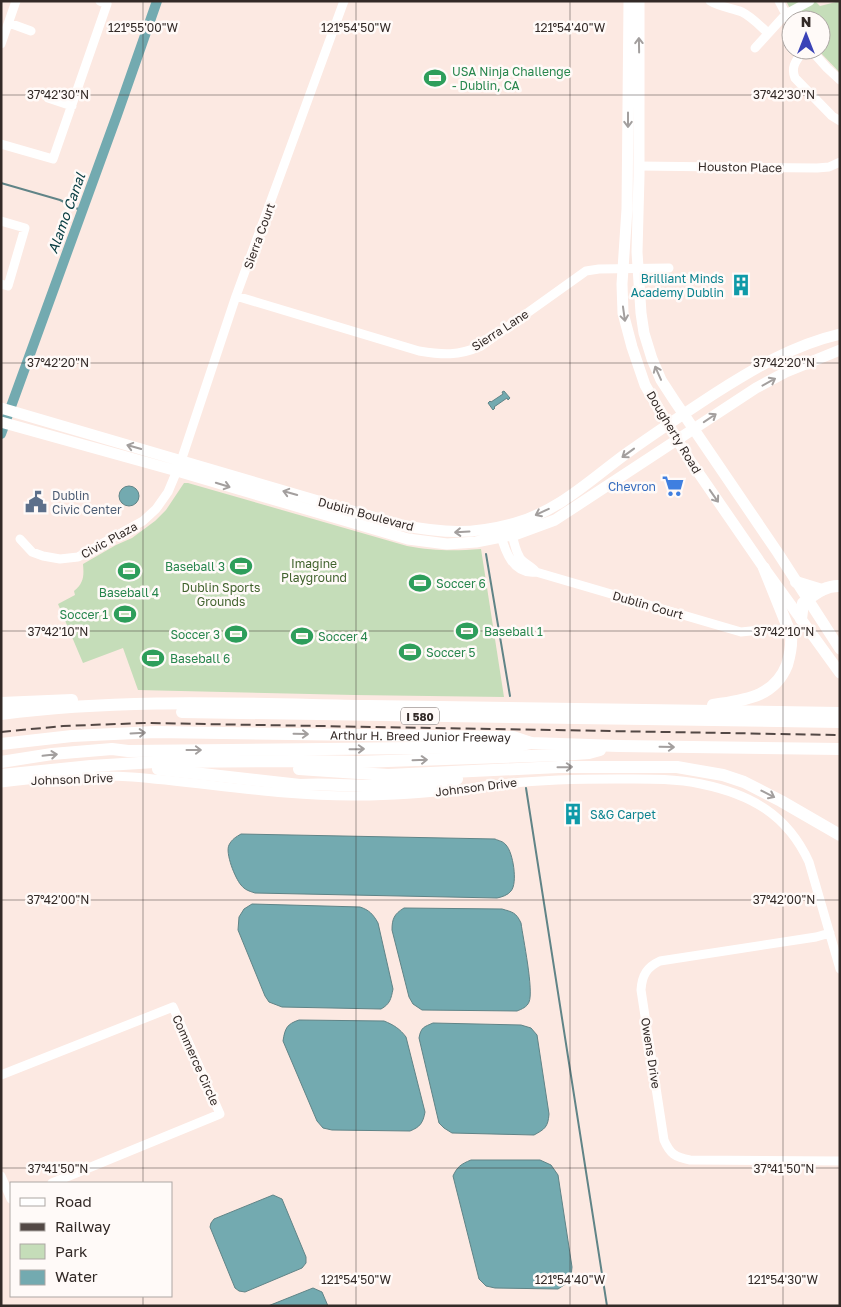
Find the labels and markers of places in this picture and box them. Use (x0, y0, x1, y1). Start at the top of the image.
place label: USA Ninja Challenge - Dublin, CA (452, 64, 571, 93)
sports icon: USA Ninja Challenge - Dublin, CA (422, 65, 448, 91)
place label: Brilliant Minds Academy Dublin (631, 271, 724, 300)
building icon: Brilliant Minds Academy Dublin (728, 272, 754, 298)
supermarket icon: Chevron (660, 473, 686, 499)
place label: Chevron (608, 479, 656, 494)
place label: Dublin Civic Center (52, 488, 122, 517)
public building icon: Dublin Civic Center (23, 489, 49, 515)
sports icon: Baseball 3 (228, 553, 254, 579)
sports icon: Baseball 4 (116, 558, 142, 584)
place label: Baseball 3 (165, 559, 225, 574)
sports icon: Soccer 6 (407, 570, 433, 596)
place label: Soccer 6 (436, 576, 486, 591)
place label: Baseball 4 (99, 585, 159, 600)
sports icon: Soccer 1 (112, 601, 138, 627)
place label: Soccer 1 (60, 607, 108, 622)
sports icon: Baseball 1 (454, 618, 480, 644)
sports icon: Soccer 3 (223, 621, 249, 647)
sports icon: Soccer 4 (289, 623, 315, 649)
place label: Baseball 1 (484, 624, 543, 639)
place label: Soccer 3 (170, 627, 220, 642)
place label: Soccer 4 (318, 629, 368, 644)
sports icon: Soccer 5 (397, 639, 423, 665)
sports icon: Baseball 6 (140, 645, 166, 671)
place label: Soccer 5 (426, 645, 476, 660)
place label: Baseball 6 (170, 651, 230, 666)
building icon: S&G Carpet (560, 801, 586, 827)
place label: S&G Carpet (590, 807, 656, 822)

